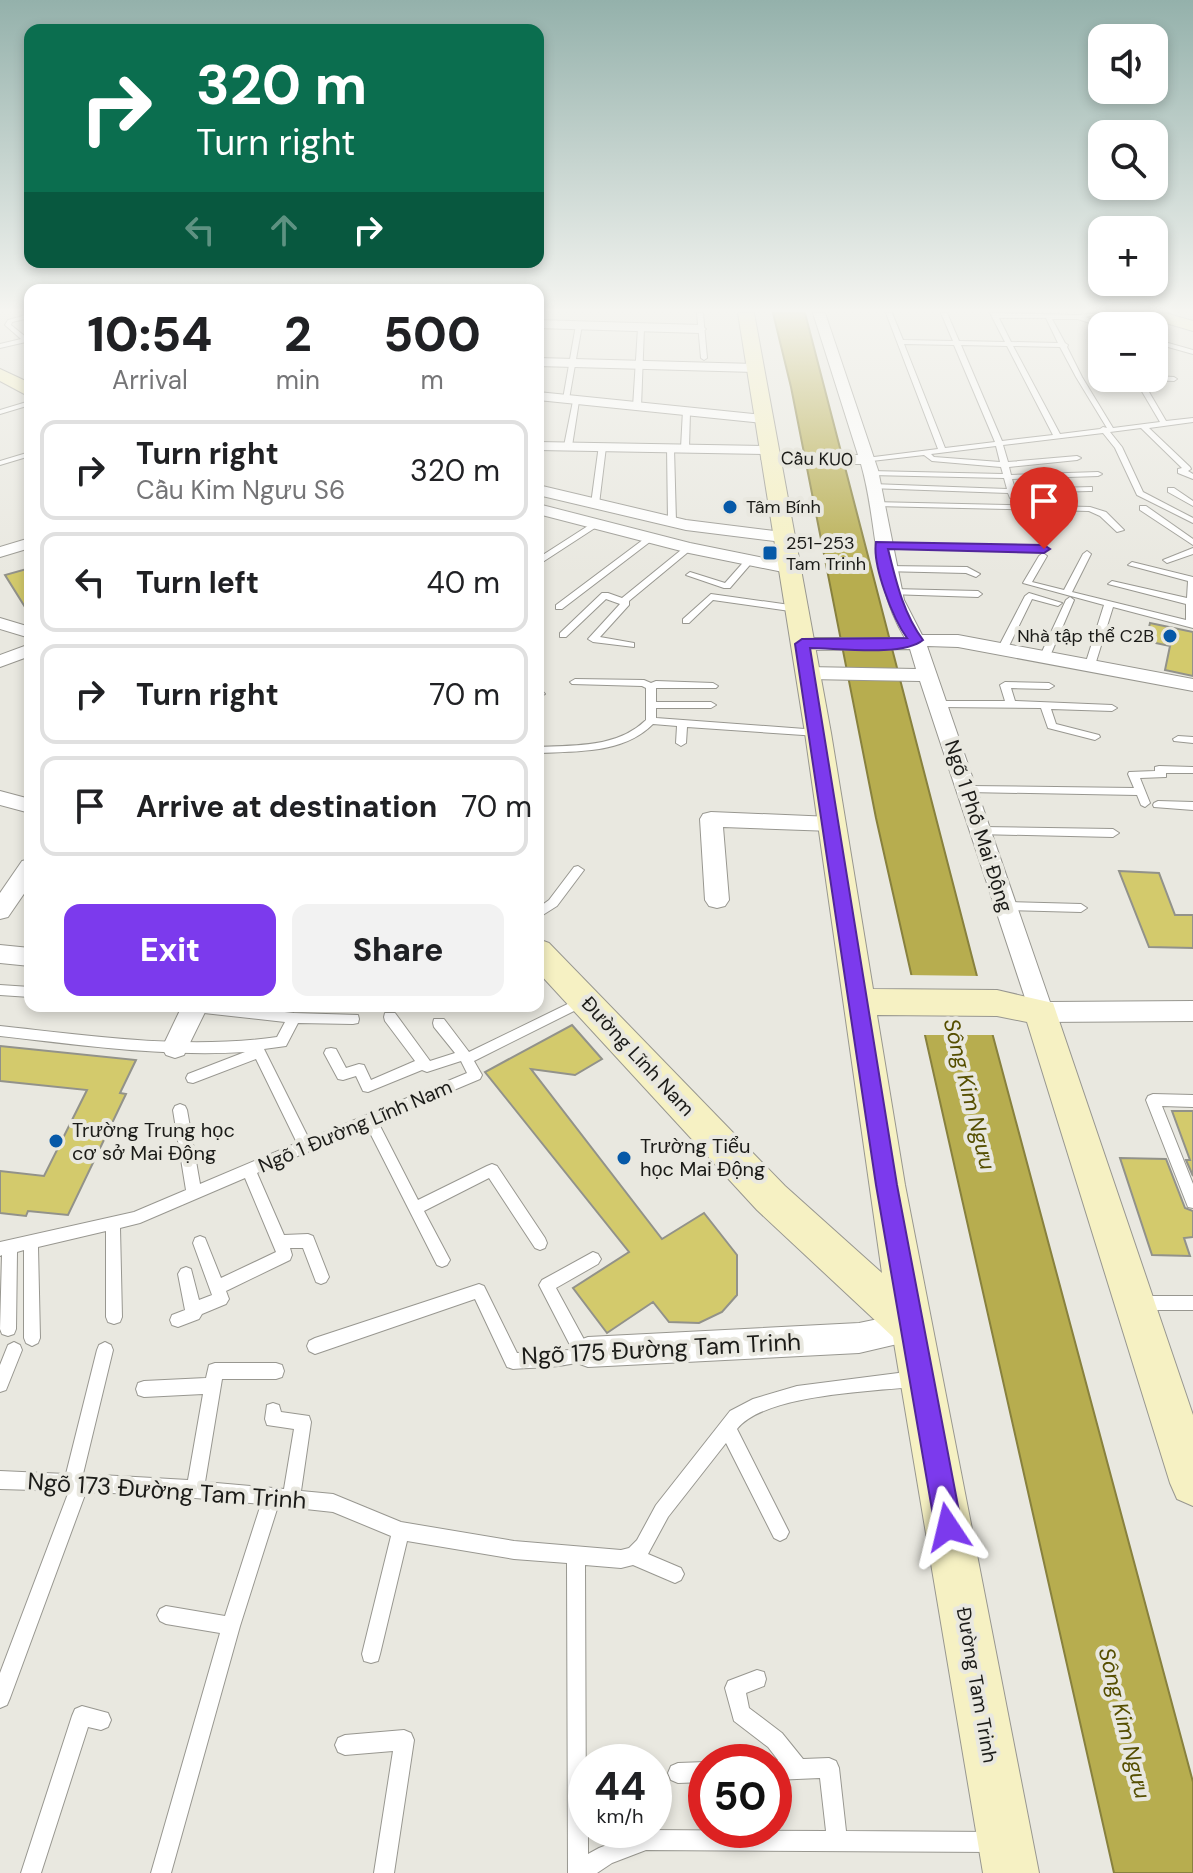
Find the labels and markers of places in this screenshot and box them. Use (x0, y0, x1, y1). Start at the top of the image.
pin (1010, 467, 1078, 549)
place label: Tâm Bính (746, 495, 821, 519)
marker: Tâm Bính (721, 498, 739, 516)
place label: 251-253 Tam Trinh (786, 531, 866, 576)
marker: 251-253 Tam Trinh (761, 544, 779, 562)
place label: Nhà tập thể C2B (1017, 624, 1154, 648)
marker: Nhà tập thể C2B (1161, 627, 1179, 645)
place label: Trường Trung học cơ sở Mai Động (72, 1117, 235, 1166)
marker: Trường Trung học cơ sở Mai Động (47, 1132, 65, 1150)
place label: Trường Tiểu học Mai Động (640, 1133, 765, 1182)
marker: Trường Tiểu học Mai Động (615, 1149, 633, 1167)

